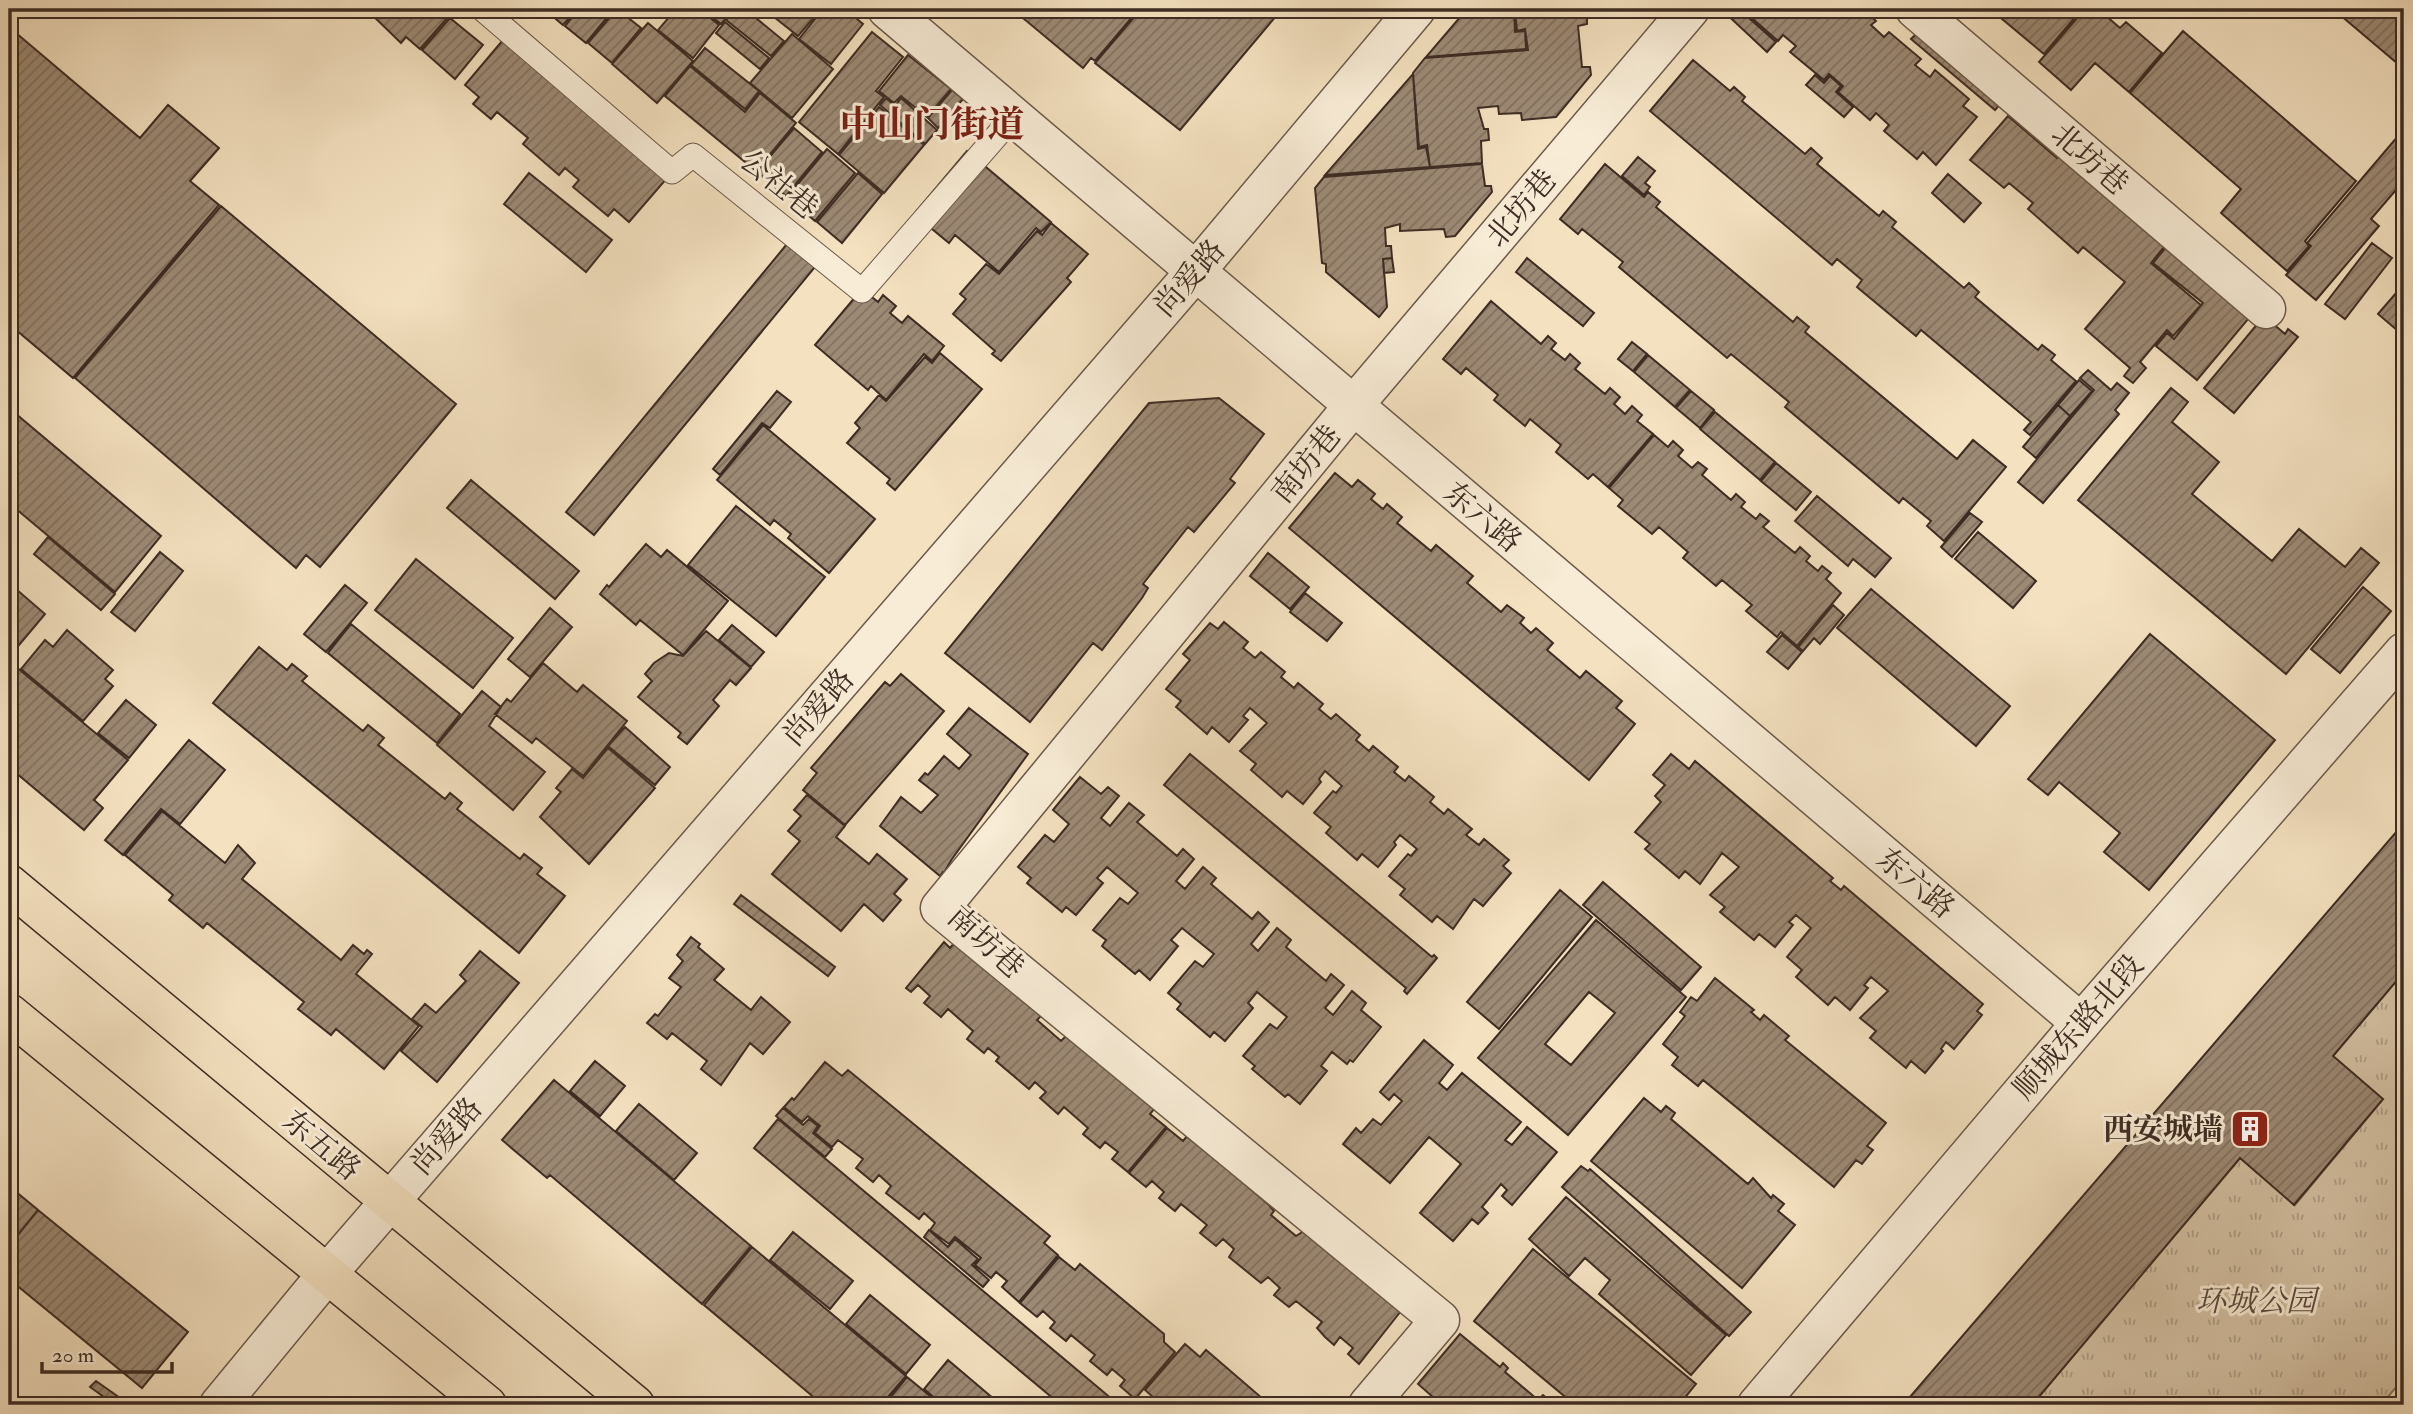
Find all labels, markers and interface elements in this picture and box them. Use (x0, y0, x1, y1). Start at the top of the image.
district label: 中山门街道 (840, 102, 1025, 149)
street label: 北坊巷 (2044, 116, 2136, 203)
street label: 公社巷 (732, 142, 825, 227)
street label: 北坊巷 (1478, 162, 1564, 255)
street label: 尚爱路 (1146, 232, 1233, 324)
street label: 南坊巷 (1264, 418, 1349, 511)
street label: 东六路 (1436, 474, 1529, 560)
street label: 尚爱路 (775, 661, 862, 753)
street label: 东六路 (1869, 840, 1962, 926)
street label: 南坊巷 (940, 899, 1031, 986)
street label: 顺城东路北段 (2005, 947, 2151, 1107)
street label: 尚爱路 (403, 1090, 490, 1182)
street label: 东五路 (275, 1102, 368, 1188)
building icon: 西安城墙 (2229, 1108, 2271, 1150)
place label: 西安城墙 (2103, 1111, 2223, 1148)
park label: 环城公园 (2196, 1283, 2320, 1320)
scale bar (42, 1330, 172, 1374)
text: 20 m (52, 1342, 94, 1369)

